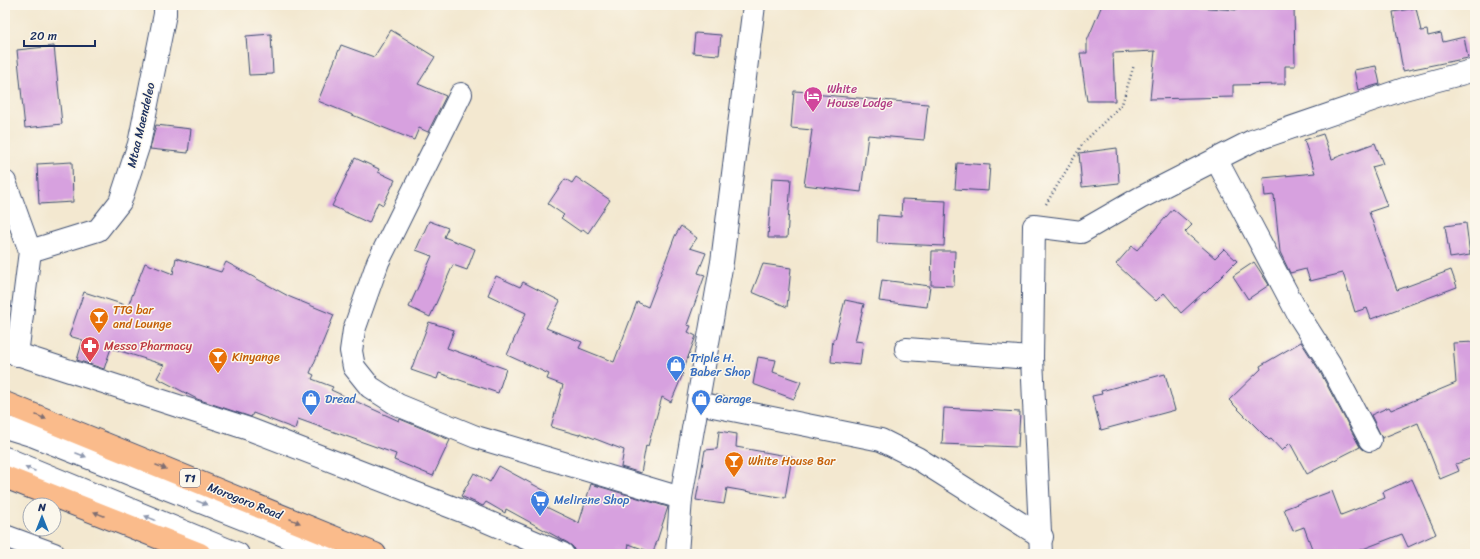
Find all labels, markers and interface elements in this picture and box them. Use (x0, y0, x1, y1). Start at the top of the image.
scale bar (24, 22, 95, 48)
text: 20 m (30, 25, 57, 47)
place label: White House Lodge (827, 78, 893, 114)
street label: Mtaa Maendeleo (121, 80, 161, 170)
hotel icon: White House Lodge (802, 85, 824, 113)
place label: TTG bar and Lounge (113, 299, 172, 335)
bar icon: TTG bar and Lounge (88, 306, 110, 334)
pharmacy icon: Messo Pharmacy (79, 335, 101, 363)
place label: Messo Pharmacy (104, 335, 193, 357)
bar icon: Kinyange (207, 346, 229, 374)
place label: Kinyange (232, 346, 280, 368)
place label: Triple H. Baber Shop (690, 347, 751, 383)
shop icon: Triple H. Baber Shop (665, 354, 687, 382)
shop icon: Dread (300, 388, 322, 416)
place label: Dread (325, 388, 356, 410)
shop icon: Garage (690, 388, 712, 416)
place label: Garage (715, 388, 752, 410)
one-way arrow (36, 415, 48, 421)
bar icon: White House Bar (723, 450, 745, 478)
place label: White House Bar (748, 450, 836, 472)
one-way arrow (75, 452, 87, 458)
one-way arrow (156, 464, 168, 470)
one-way arrow (24, 466, 36, 473)
road number: T1 (180, 469, 200, 487)
street label: Morogoro Road (204, 476, 287, 527)
supermarket icon: Melirene Shop (529, 489, 551, 517)
place label: Melirene Shop (554, 489, 630, 511)
north arrow (22, 497, 62, 537)
text: N (37, 498, 46, 517)
one-way arrow (196, 500, 208, 506)
one-way arrow (93, 511, 104, 517)
one-way arrow (144, 515, 156, 521)
one-way arrow (289, 519, 301, 525)

